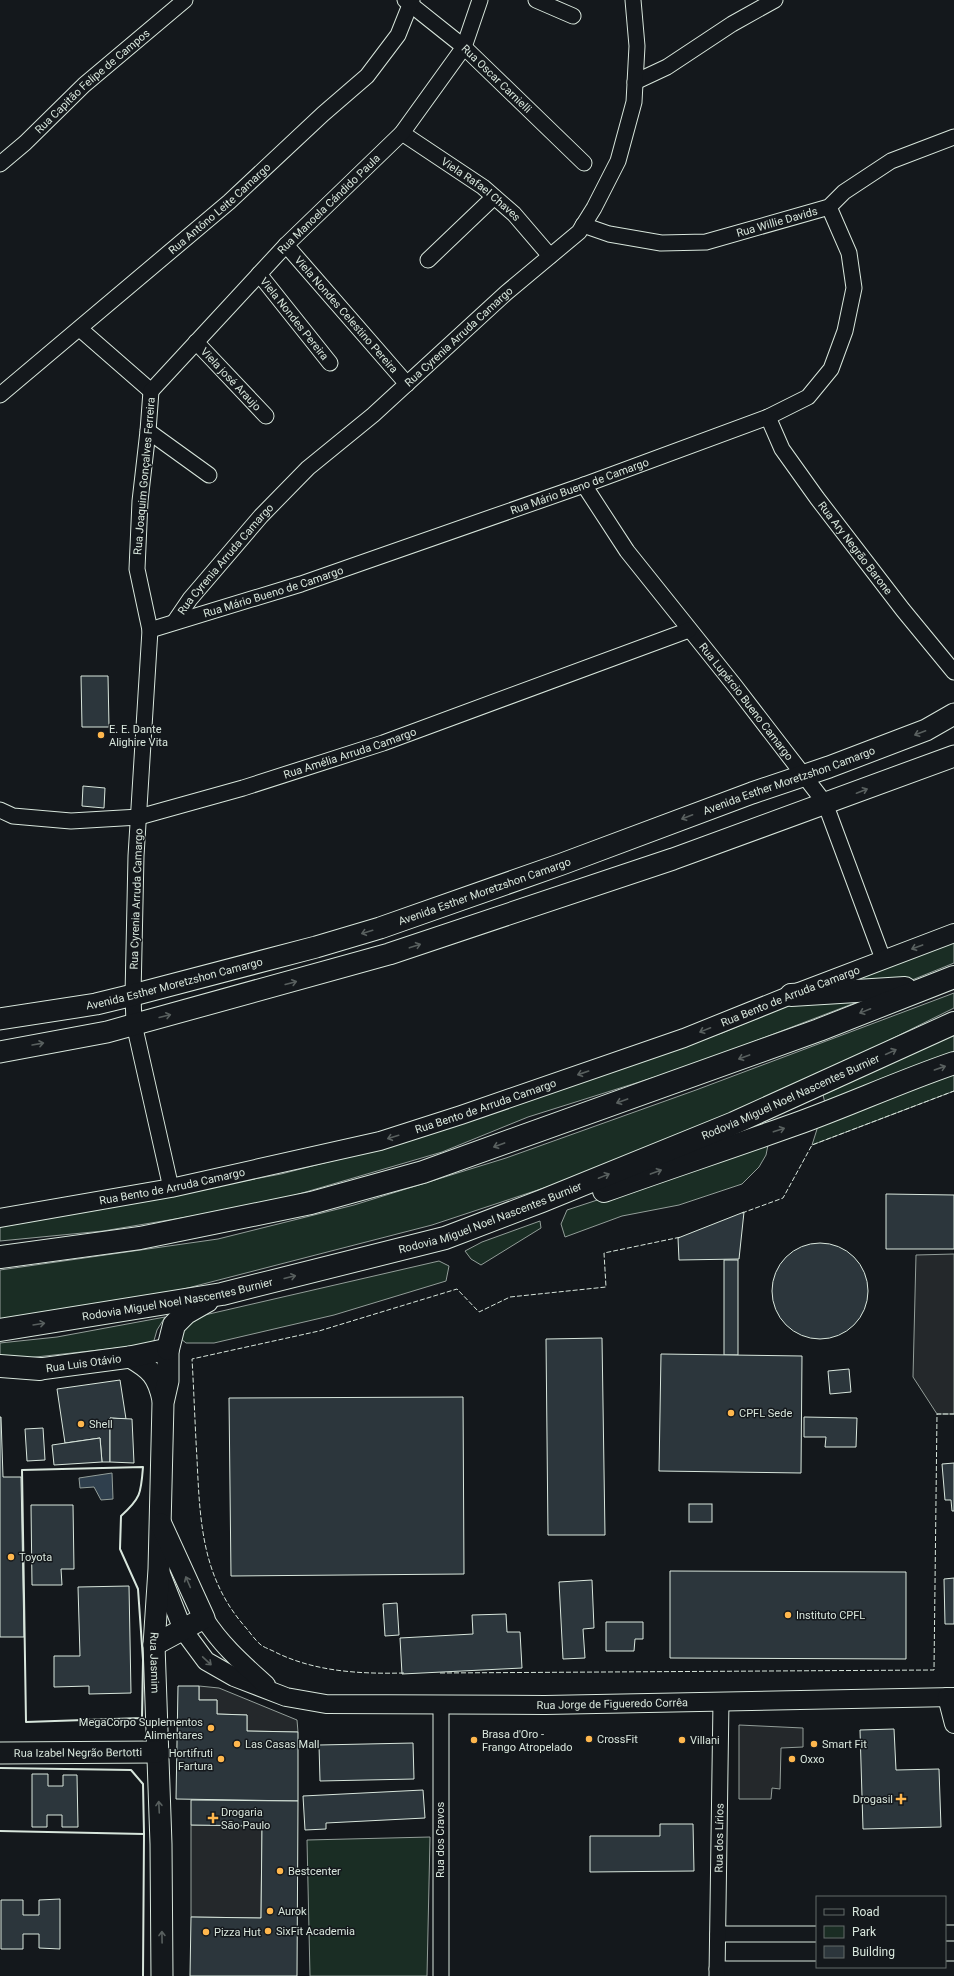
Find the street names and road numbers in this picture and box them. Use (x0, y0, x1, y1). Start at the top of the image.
street label: Rua Capitão Felipe de Campos (32, 26, 153, 137)
street label: Rua Oscar Carnielli (459, 42, 534, 116)
street label: Rua Manoela Cándido Paula (275, 152, 383, 257)
street label: Viela Rafael Chaves (439, 155, 523, 224)
street label: Rua Antôno Leite Camargo (166, 161, 273, 257)
street label: Rua Willie Davids (735, 205, 819, 240)
street label: Viela Nondes Celestino Pereira (292, 254, 400, 376)
street label: Viela Nondes Pereira (257, 275, 331, 363)
street label: Rua Cyrenia Arruda Camargo (402, 284, 515, 390)
street label: Viela josé Araujo (198, 345, 264, 414)
street label: Rua Joaquim Gonçalves Ferreira (131, 397, 158, 555)
street label: Rua Mário Bueno de Camargo (509, 456, 651, 517)
street label: Rua Ary Negrão Barone (815, 499, 895, 597)
street label: Rua Cyrenia Arruda Camargo (175, 501, 276, 617)
street label: Rua Mário Bueno de Camargo (202, 564, 345, 620)
street label: Rua Lupércio Bueno Camargo (696, 641, 796, 763)
street label: Rua Amélia Arruda Camargo (282, 725, 418, 782)
street label: Avenida Esther Moretzshon Camargo (701, 744, 877, 818)
street label: Rua Cyrenia Arruda Camargo (128, 828, 145, 970)
street label: Avenida Esther Moretzshon Camargo (397, 855, 573, 928)
street label: Avenida Esther Moretzshon Camargo (85, 955, 264, 1012)
street label: Rua Bento de Arruda Camargo (719, 963, 862, 1030)
street label: Rodovia Miguel Noel Nascentes Burnier (700, 1052, 882, 1143)
street label: Rua Bento de Arruda Camargo (413, 1077, 558, 1136)
street label: Rua Bento de Arruda Camargo (98, 1166, 246, 1207)
street label: Rodovia Miguel Noel Nascentes Burnier (397, 1179, 584, 1256)
street label: Rodovia Miguel Noel Nascentes Burnier (81, 1275, 274, 1324)
street label: Rua Luis Otávio (45, 1352, 122, 1375)
street label: Rua Jasmim (147, 1632, 162, 1693)
street label: Rua Jorge de Figueredo Corrêa (537, 1696, 688, 1712)
street label: Rua Izabel Negrão Bertotti (14, 1746, 142, 1760)
street label: Rua dos Cravos (434, 1802, 447, 1878)
street label: Rua dos Lírios (713, 1803, 727, 1873)

